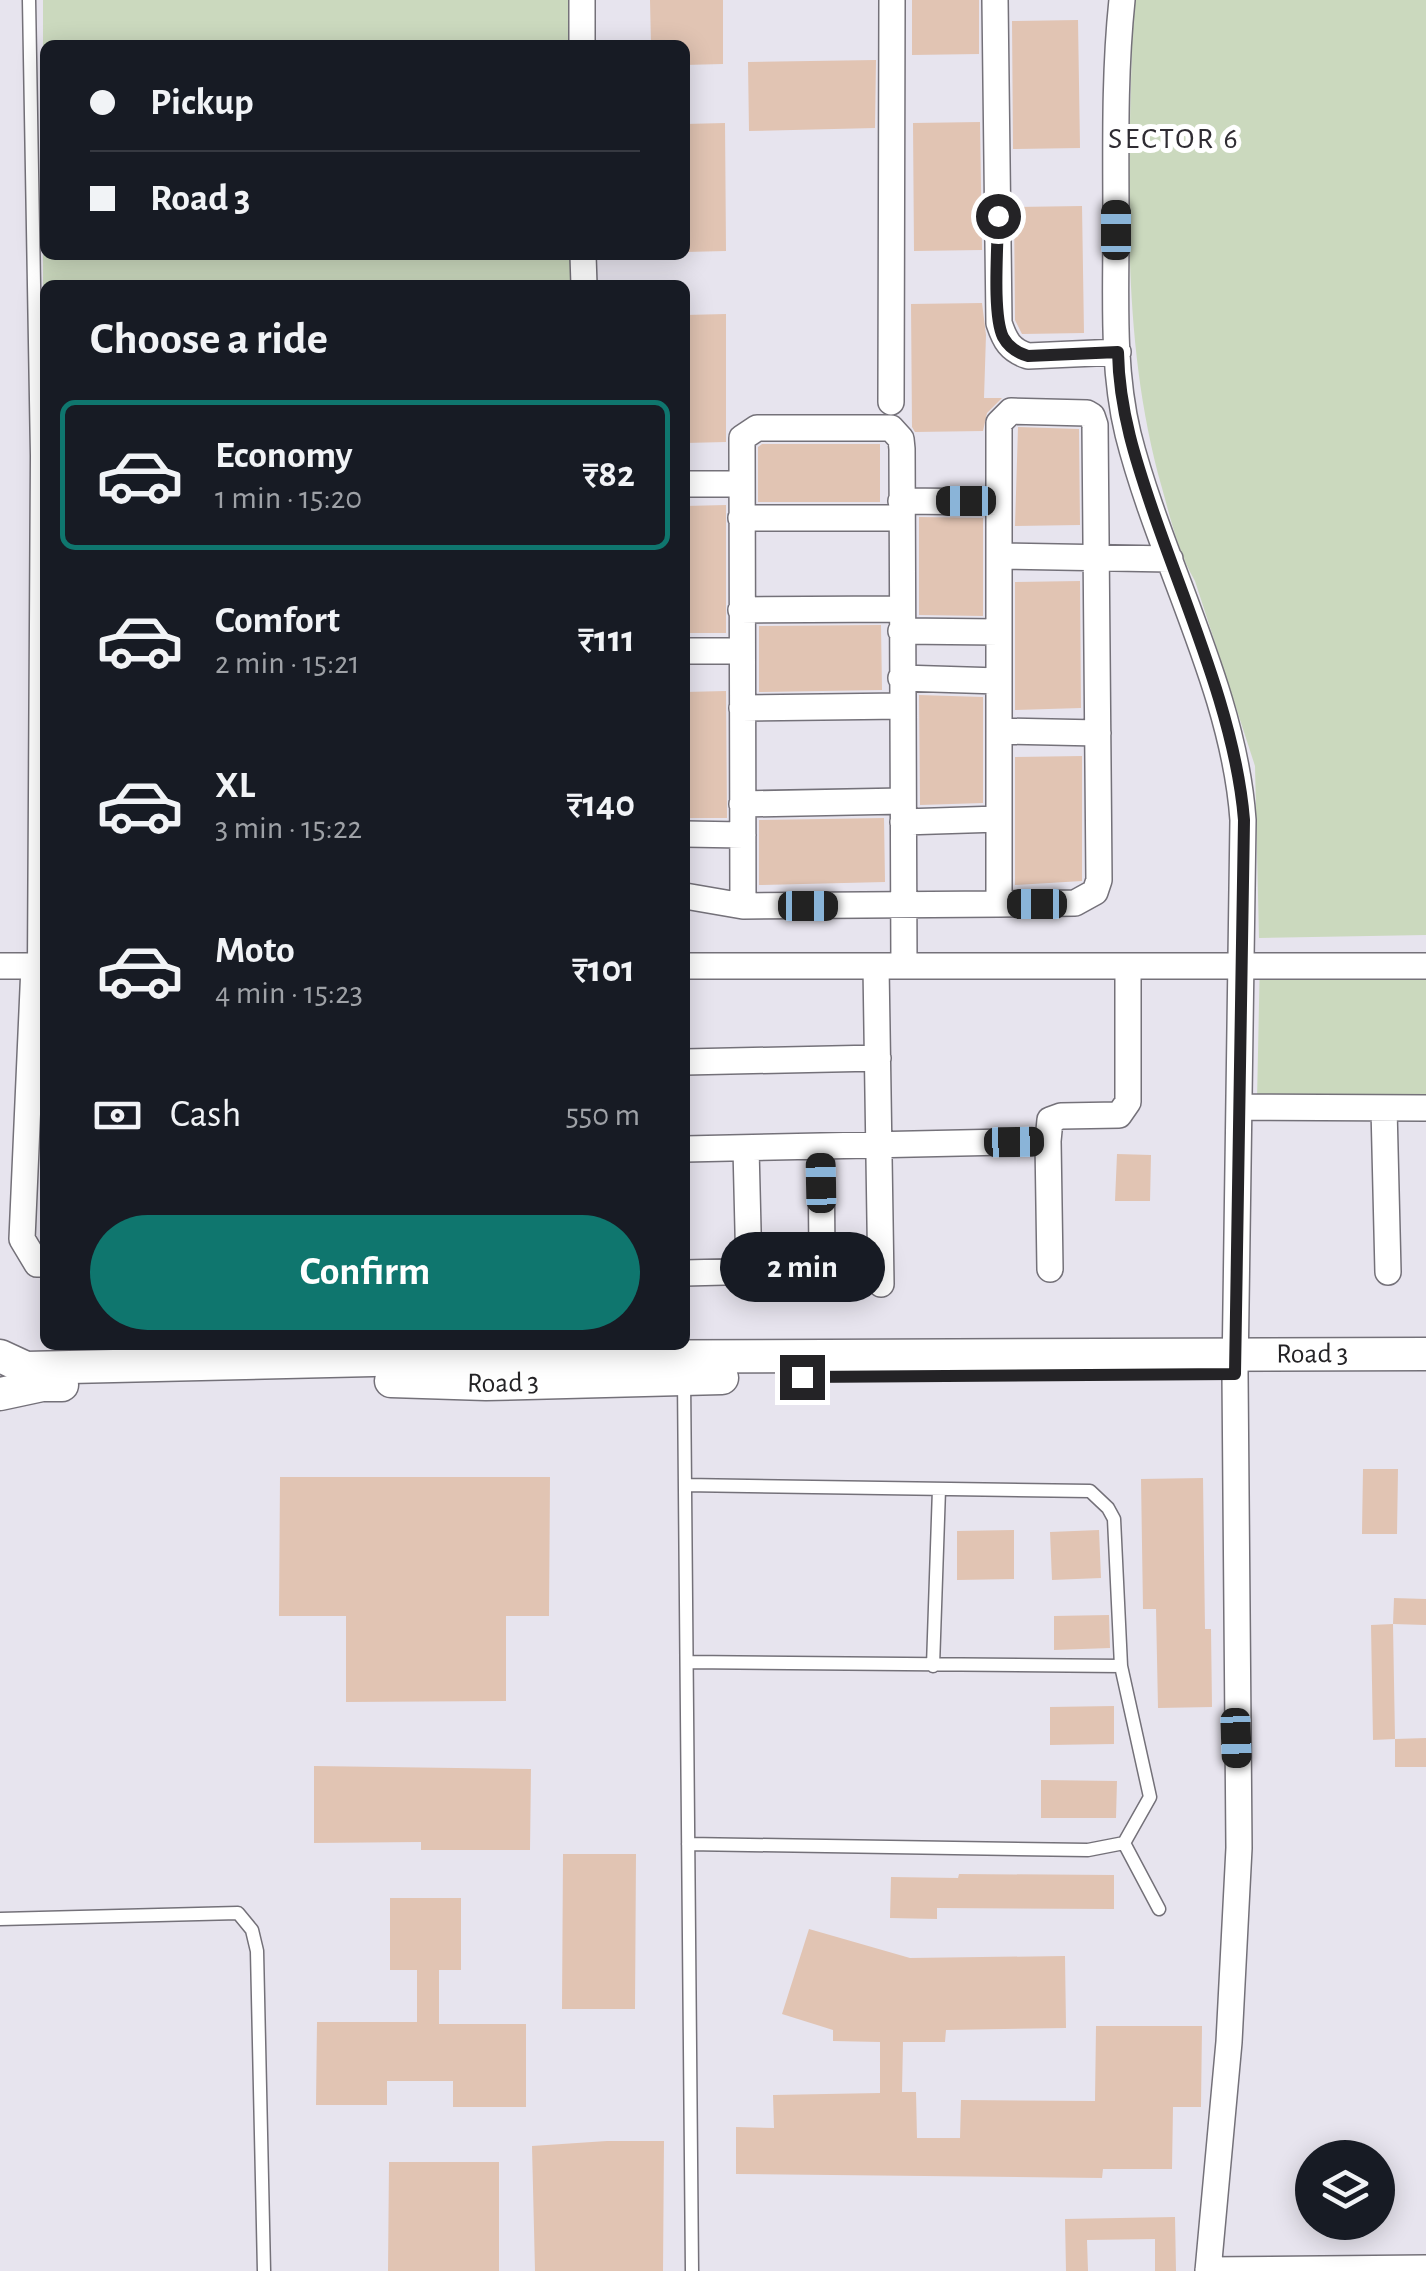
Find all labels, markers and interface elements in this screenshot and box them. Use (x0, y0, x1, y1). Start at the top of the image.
text: Pickup (150, 84, 254, 122)
district label: SECTOR 6 (1108, 124, 1240, 154)
text: Road 3 (150, 180, 250, 218)
route start (976, 194, 1021, 239)
car (1101, 200, 1131, 260)
text: Choose a ride (90, 317, 328, 362)
icon: car (95, 430, 185, 520)
text: Economy (215, 437, 353, 475)
text: ₹82 (582, 456, 635, 494)
text: 1 min · 15:20 (215, 482, 362, 514)
car (936, 486, 996, 516)
icon: car (95, 595, 185, 685)
text: Comfort (215, 602, 340, 640)
text: ₹111 (578, 621, 635, 659)
text: 2 min · 15:21 (215, 647, 360, 679)
icon: car (95, 760, 185, 850)
text: XL (215, 767, 255, 805)
text: ₹140 (566, 786, 635, 824)
text: 3 min · 15:22 (215, 812, 362, 844)
car (1007, 889, 1067, 919)
car (778, 891, 838, 921)
icon: car (95, 925, 185, 1015)
text: Moto (215, 932, 295, 970)
text: ₹101 (572, 951, 635, 989)
text: 4 min · 15:23 (215, 977, 363, 1009)
icon: cash (90, 1088, 145, 1143)
text: Cash (170, 1096, 241, 1134)
text: 550 m (565, 1099, 640, 1131)
car (984, 1126, 1044, 1158)
car (805, 1153, 837, 1213)
button: Confirm (90, 1215, 640, 1330)
callout: 2 min (720, 1232, 884, 1302)
text: 2 min (767, 1251, 838, 1283)
street label: Road 3 (1276, 1340, 1348, 1368)
route end (780, 1355, 825, 1400)
street label: Road 3 (467, 1369, 539, 1398)
car (1220, 1707, 1252, 1769)
map controls (1295, 2140, 1395, 2240)
button: layers (1295, 2140, 1395, 2240)

